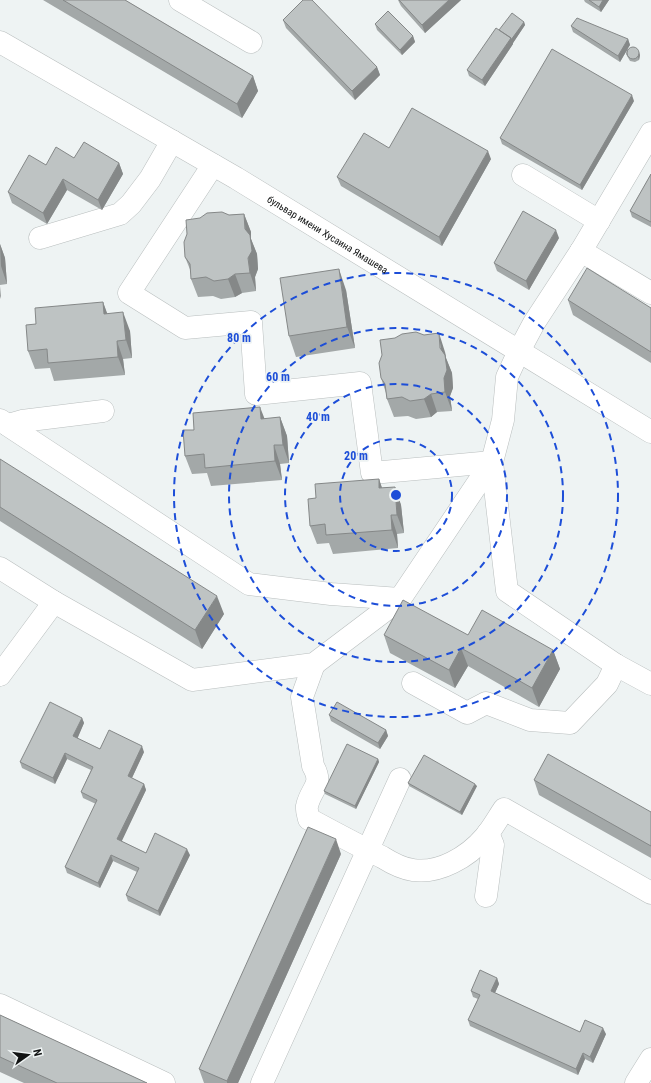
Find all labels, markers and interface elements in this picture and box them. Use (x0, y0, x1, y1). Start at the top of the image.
street label: бульвар имени Хусаина Ямашева (265, 194, 390, 276)
text: 80 m (227, 331, 251, 345)
text: 60 m (266, 370, 290, 384)
text: 40 m (306, 410, 330, 424)
text: 20 m (344, 449, 368, 463)
centre of rings (389, 488, 403, 502)
north arrow (8, 1035, 48, 1075)
text: N (30, 1048, 44, 1058)

